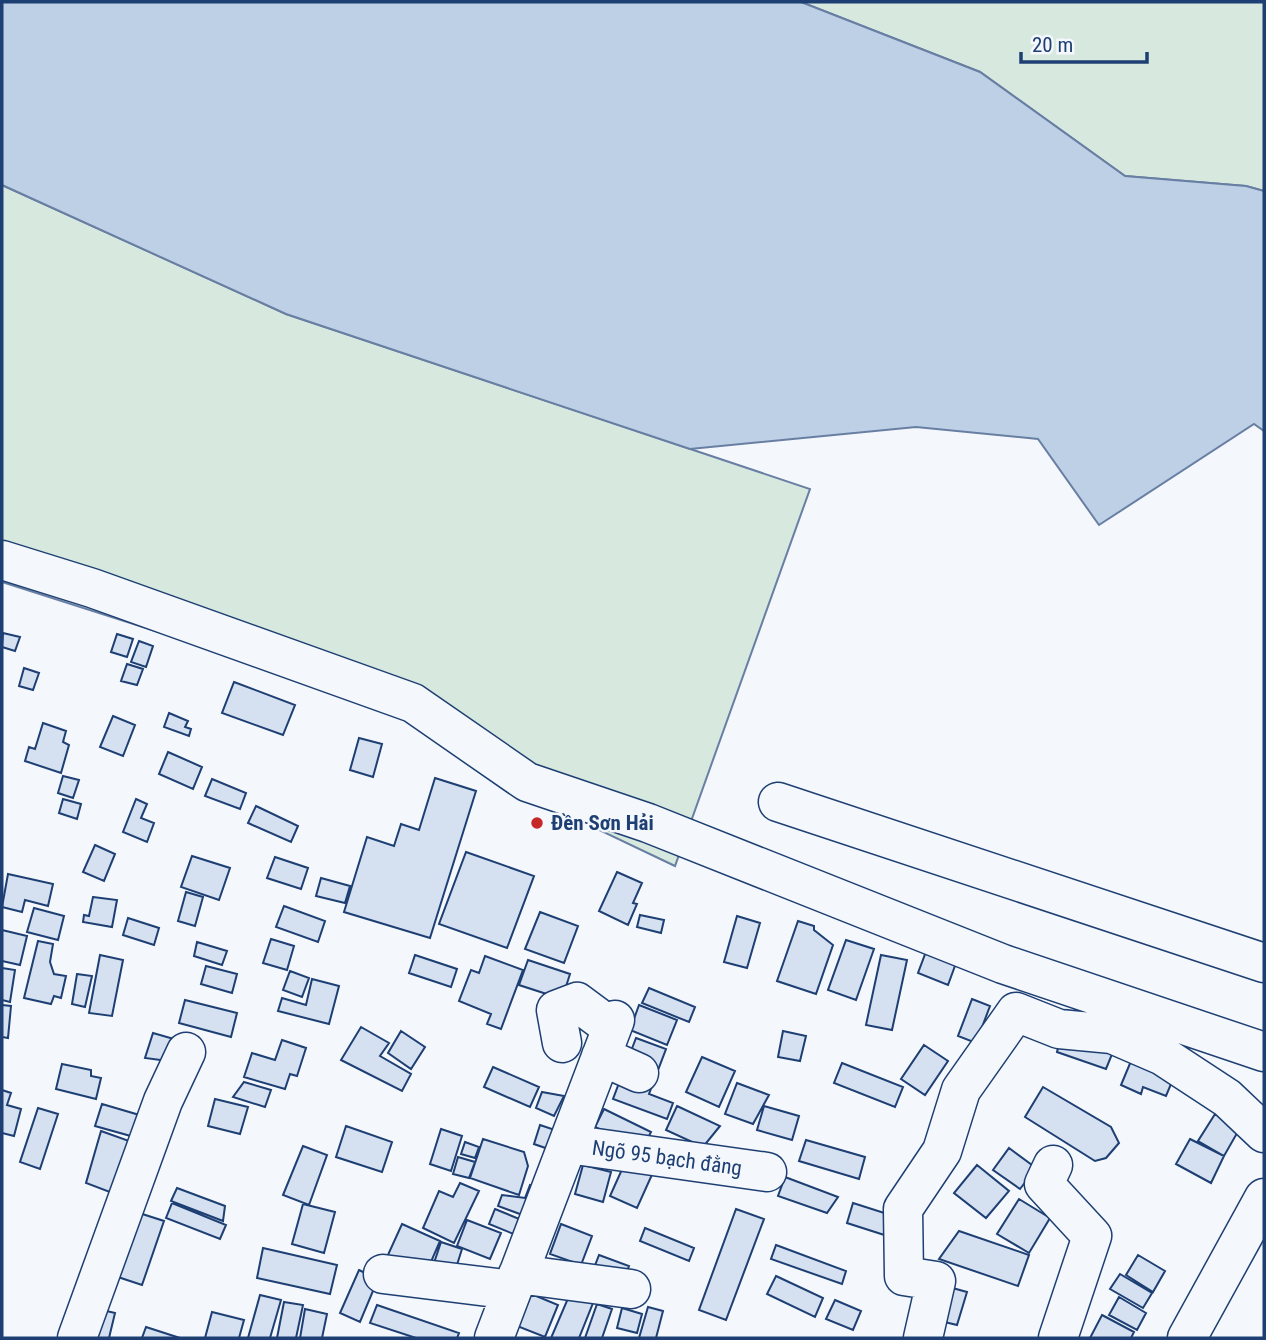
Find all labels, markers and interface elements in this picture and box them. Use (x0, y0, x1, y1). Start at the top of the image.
scale bar (1021, 21, 1147, 65)
text: 20 m (1032, 33, 1073, 57)
place label: Đền Sơn Hải (551, 811, 654, 835)
marker: Đền Sơn Hải (529, 815, 545, 831)
street label: Ngõ 95 bạch đằng (591, 1136, 743, 1180)

